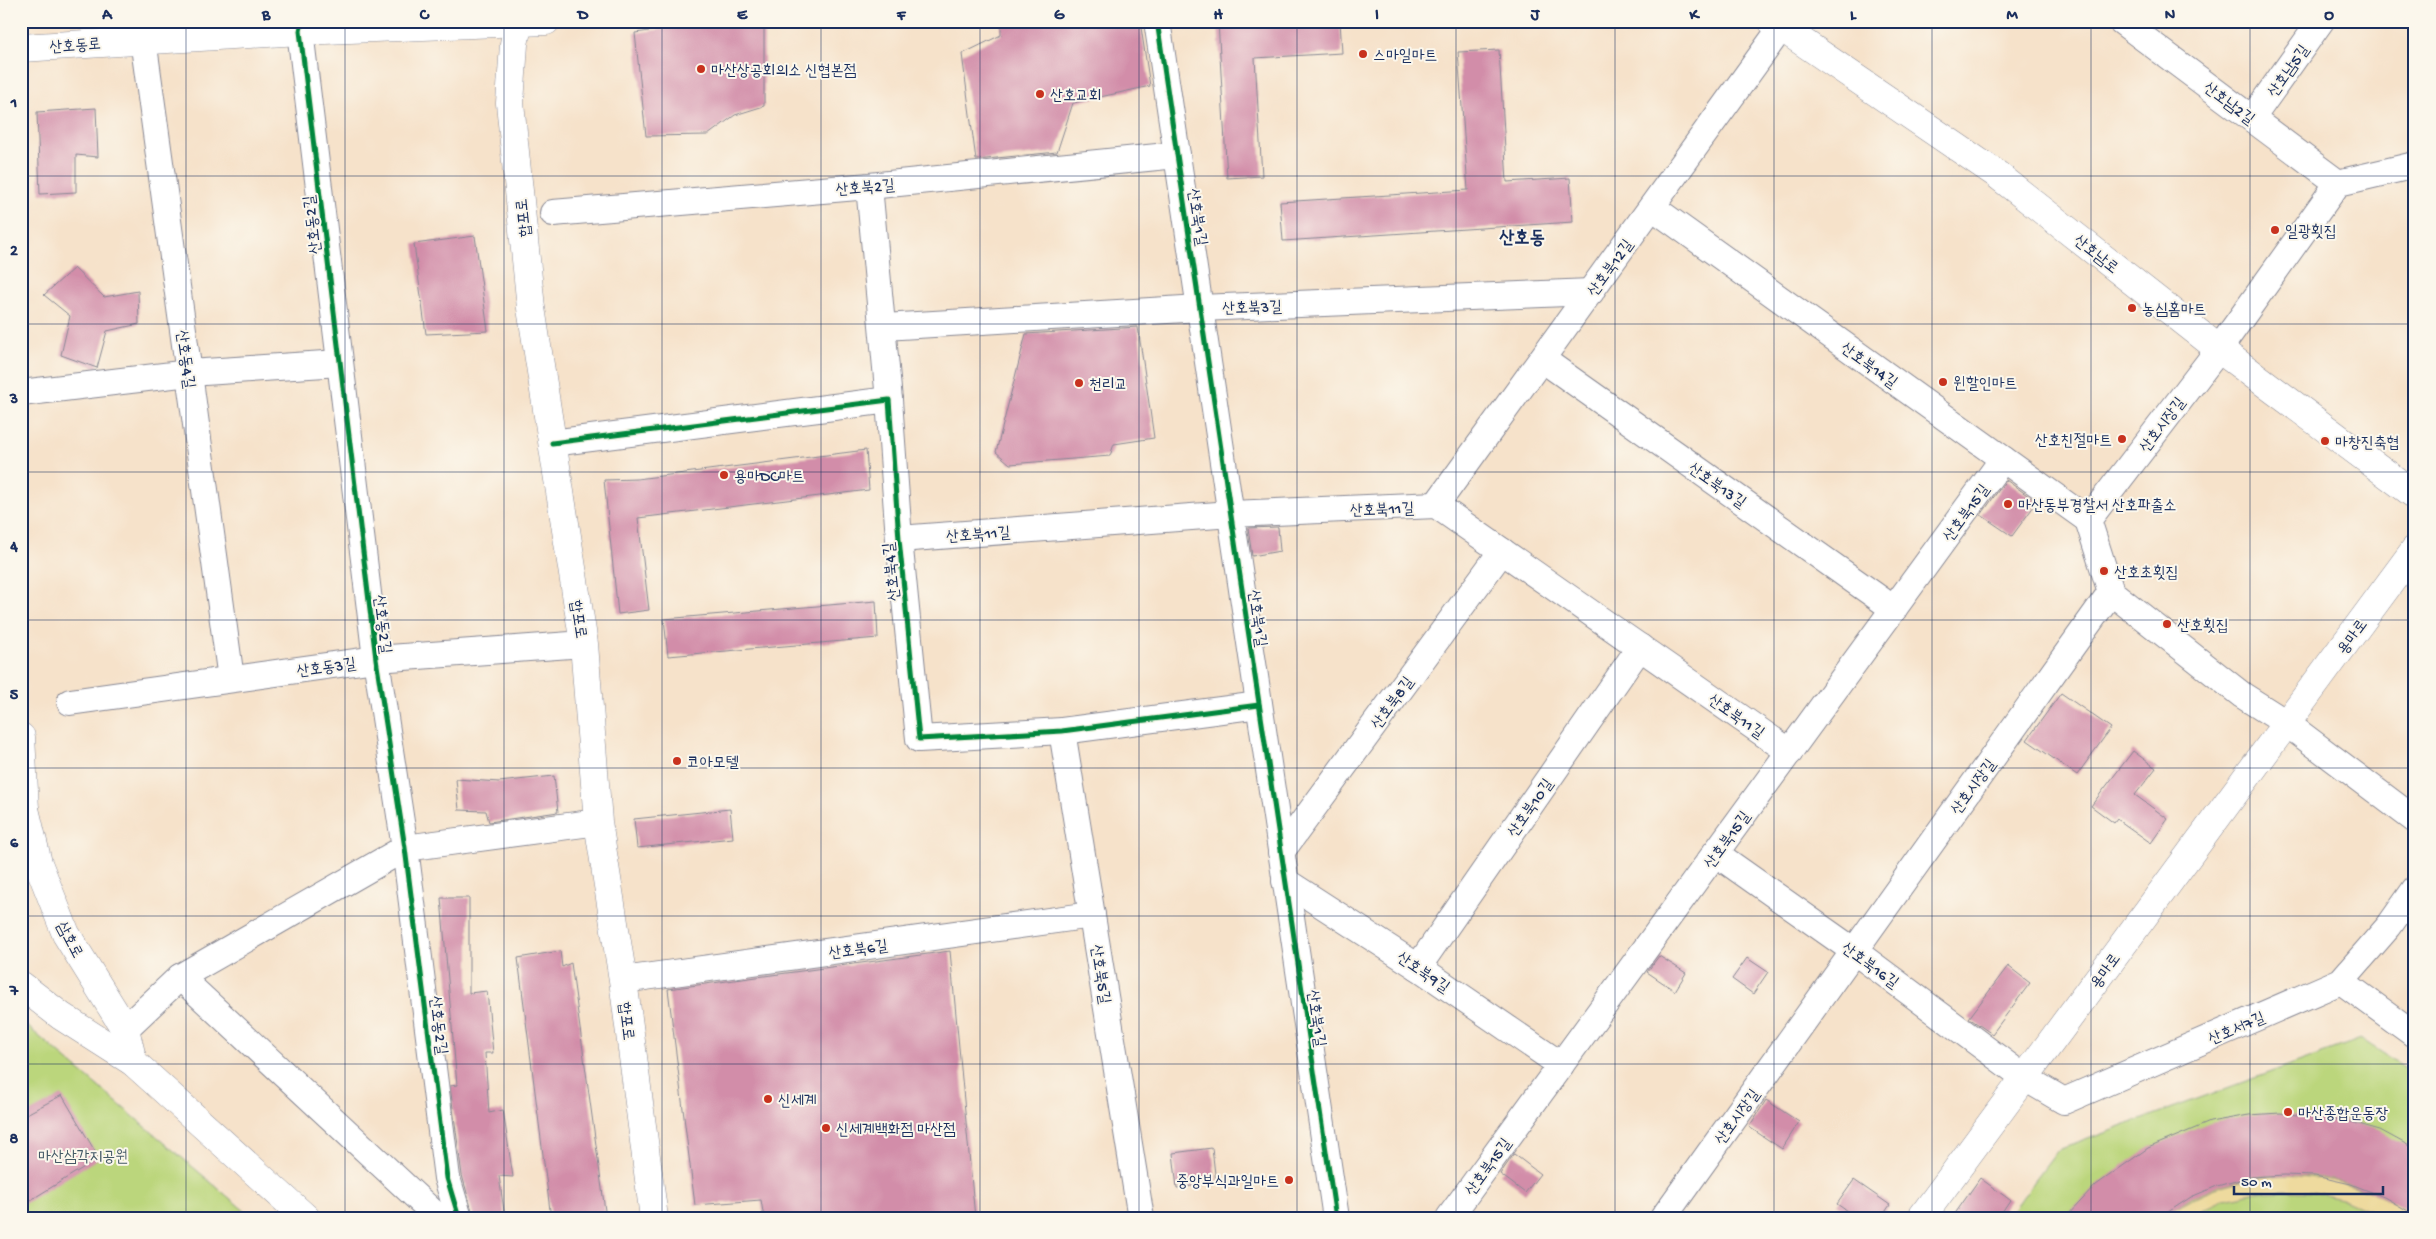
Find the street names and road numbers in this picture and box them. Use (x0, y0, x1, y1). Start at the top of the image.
street label: 산호동로 (49, 36, 102, 59)
street label: 산호남5길 (2265, 42, 2315, 102)
street label: 산호남2길 (2198, 79, 2257, 130)
street label: 산호북2길 (835, 177, 896, 202)
street label: 산호북1길 (1182, 187, 1209, 248)
street label: 산호동2길 (301, 194, 328, 255)
street label: 합포로 (514, 197, 537, 238)
street label: 산호남로 (2069, 232, 2121, 279)
street label: 산호북12길 (1585, 237, 1639, 301)
street label: 산호북3길 (1222, 299, 1282, 320)
street label: 산호동4길 (170, 329, 197, 390)
street label: 산호북14길 (1836, 340, 1900, 394)
street label: 산호시장길 (2137, 395, 2191, 458)
street label: 산호북13길 (1683, 460, 1749, 514)
street label: 산호북15길 (1941, 482, 1995, 546)
street label: 산호북11길 (1350, 501, 1415, 522)
street label: 산호북11길 (945, 525, 1011, 548)
street label: 산호북4길 (881, 541, 906, 602)
street label: 산호북1길 (1242, 588, 1269, 649)
street label: 산호동2길 (367, 594, 394, 655)
street label: 합포로 (564, 599, 589, 640)
street label: 용마로 (2335, 617, 2373, 659)
street label: 산호동3길 (296, 656, 358, 683)
street label: 산호북8길 (1368, 674, 1419, 734)
street label: 산호북11길 (1703, 692, 1767, 744)
street label: 산호시장길 (1948, 756, 2002, 820)
street label: 산호북10길 (1505, 776, 1559, 842)
street label: 산호북15길 (1702, 809, 1756, 873)
street label: 삼호로 (50, 919, 85, 962)
street label: 산호북6길 (828, 938, 889, 965)
street label: 산호북16길 (1837, 940, 1901, 994)
street label: 산호북5길 (1084, 943, 1113, 1006)
street label: 산호북9길 (1392, 949, 1452, 998)
street label: 용마로 (2088, 951, 2126, 993)
street label: 산호북1길 (1301, 988, 1328, 1049)
street label: 산호동2길 (423, 995, 450, 1056)
street label: 합포로 (613, 1001, 636, 1042)
street label: 산호서7길 (2206, 1010, 2269, 1051)
street label: 산호시장길 (1712, 1086, 1766, 1150)
street label: 산호북15길 (1463, 1136, 1517, 1200)

